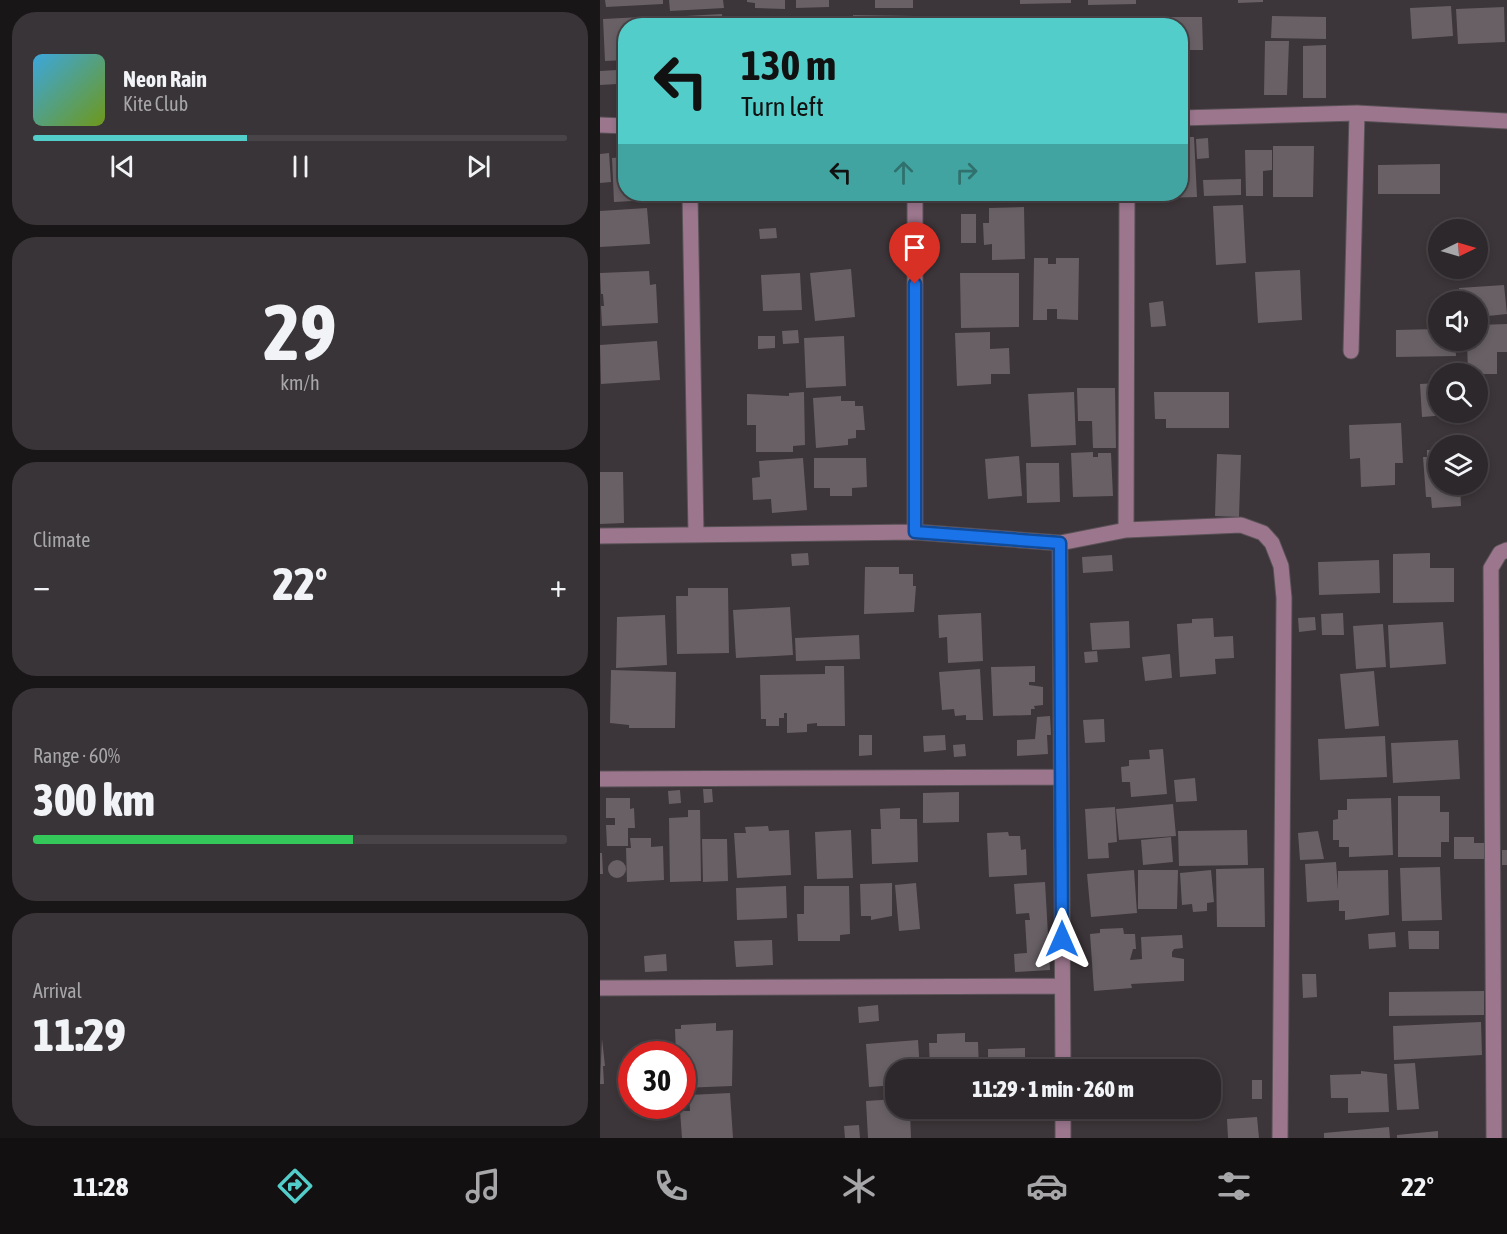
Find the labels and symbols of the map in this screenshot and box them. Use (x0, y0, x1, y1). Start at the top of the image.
north arrow (1428, 219, 1488, 279)
pin (889, 222, 940, 284)
position arrow (1030, 907, 1094, 971)
speed limit sign: 30 (618, 1041, 696, 1119)

